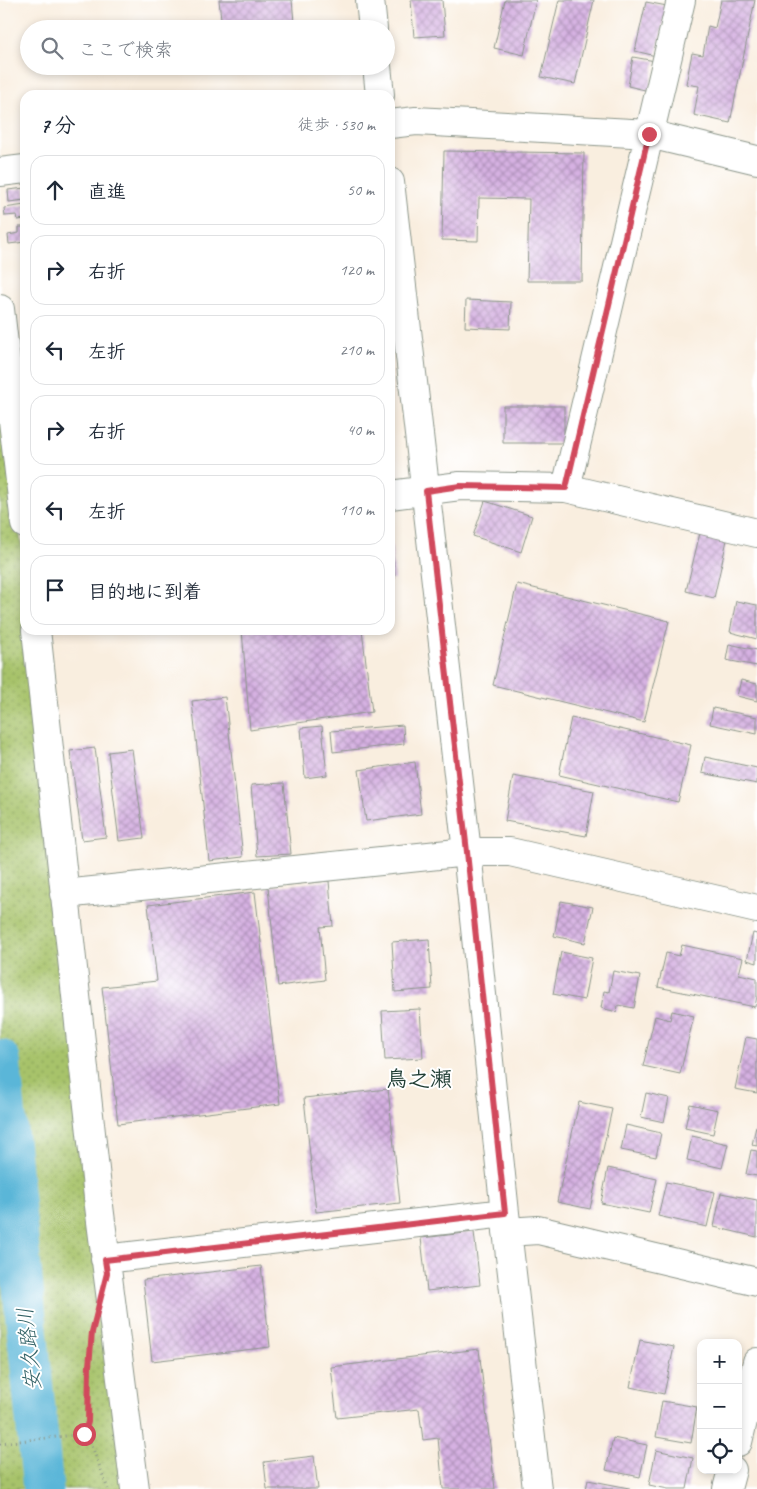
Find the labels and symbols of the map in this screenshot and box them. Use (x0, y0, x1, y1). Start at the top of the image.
route end (638, 123, 661, 146)
district label: 鳥之瀬 (386, 1065, 452, 1093)
water label: 安久路川 (12, 1306, 46, 1392)
route start (73, 1423, 96, 1446)

